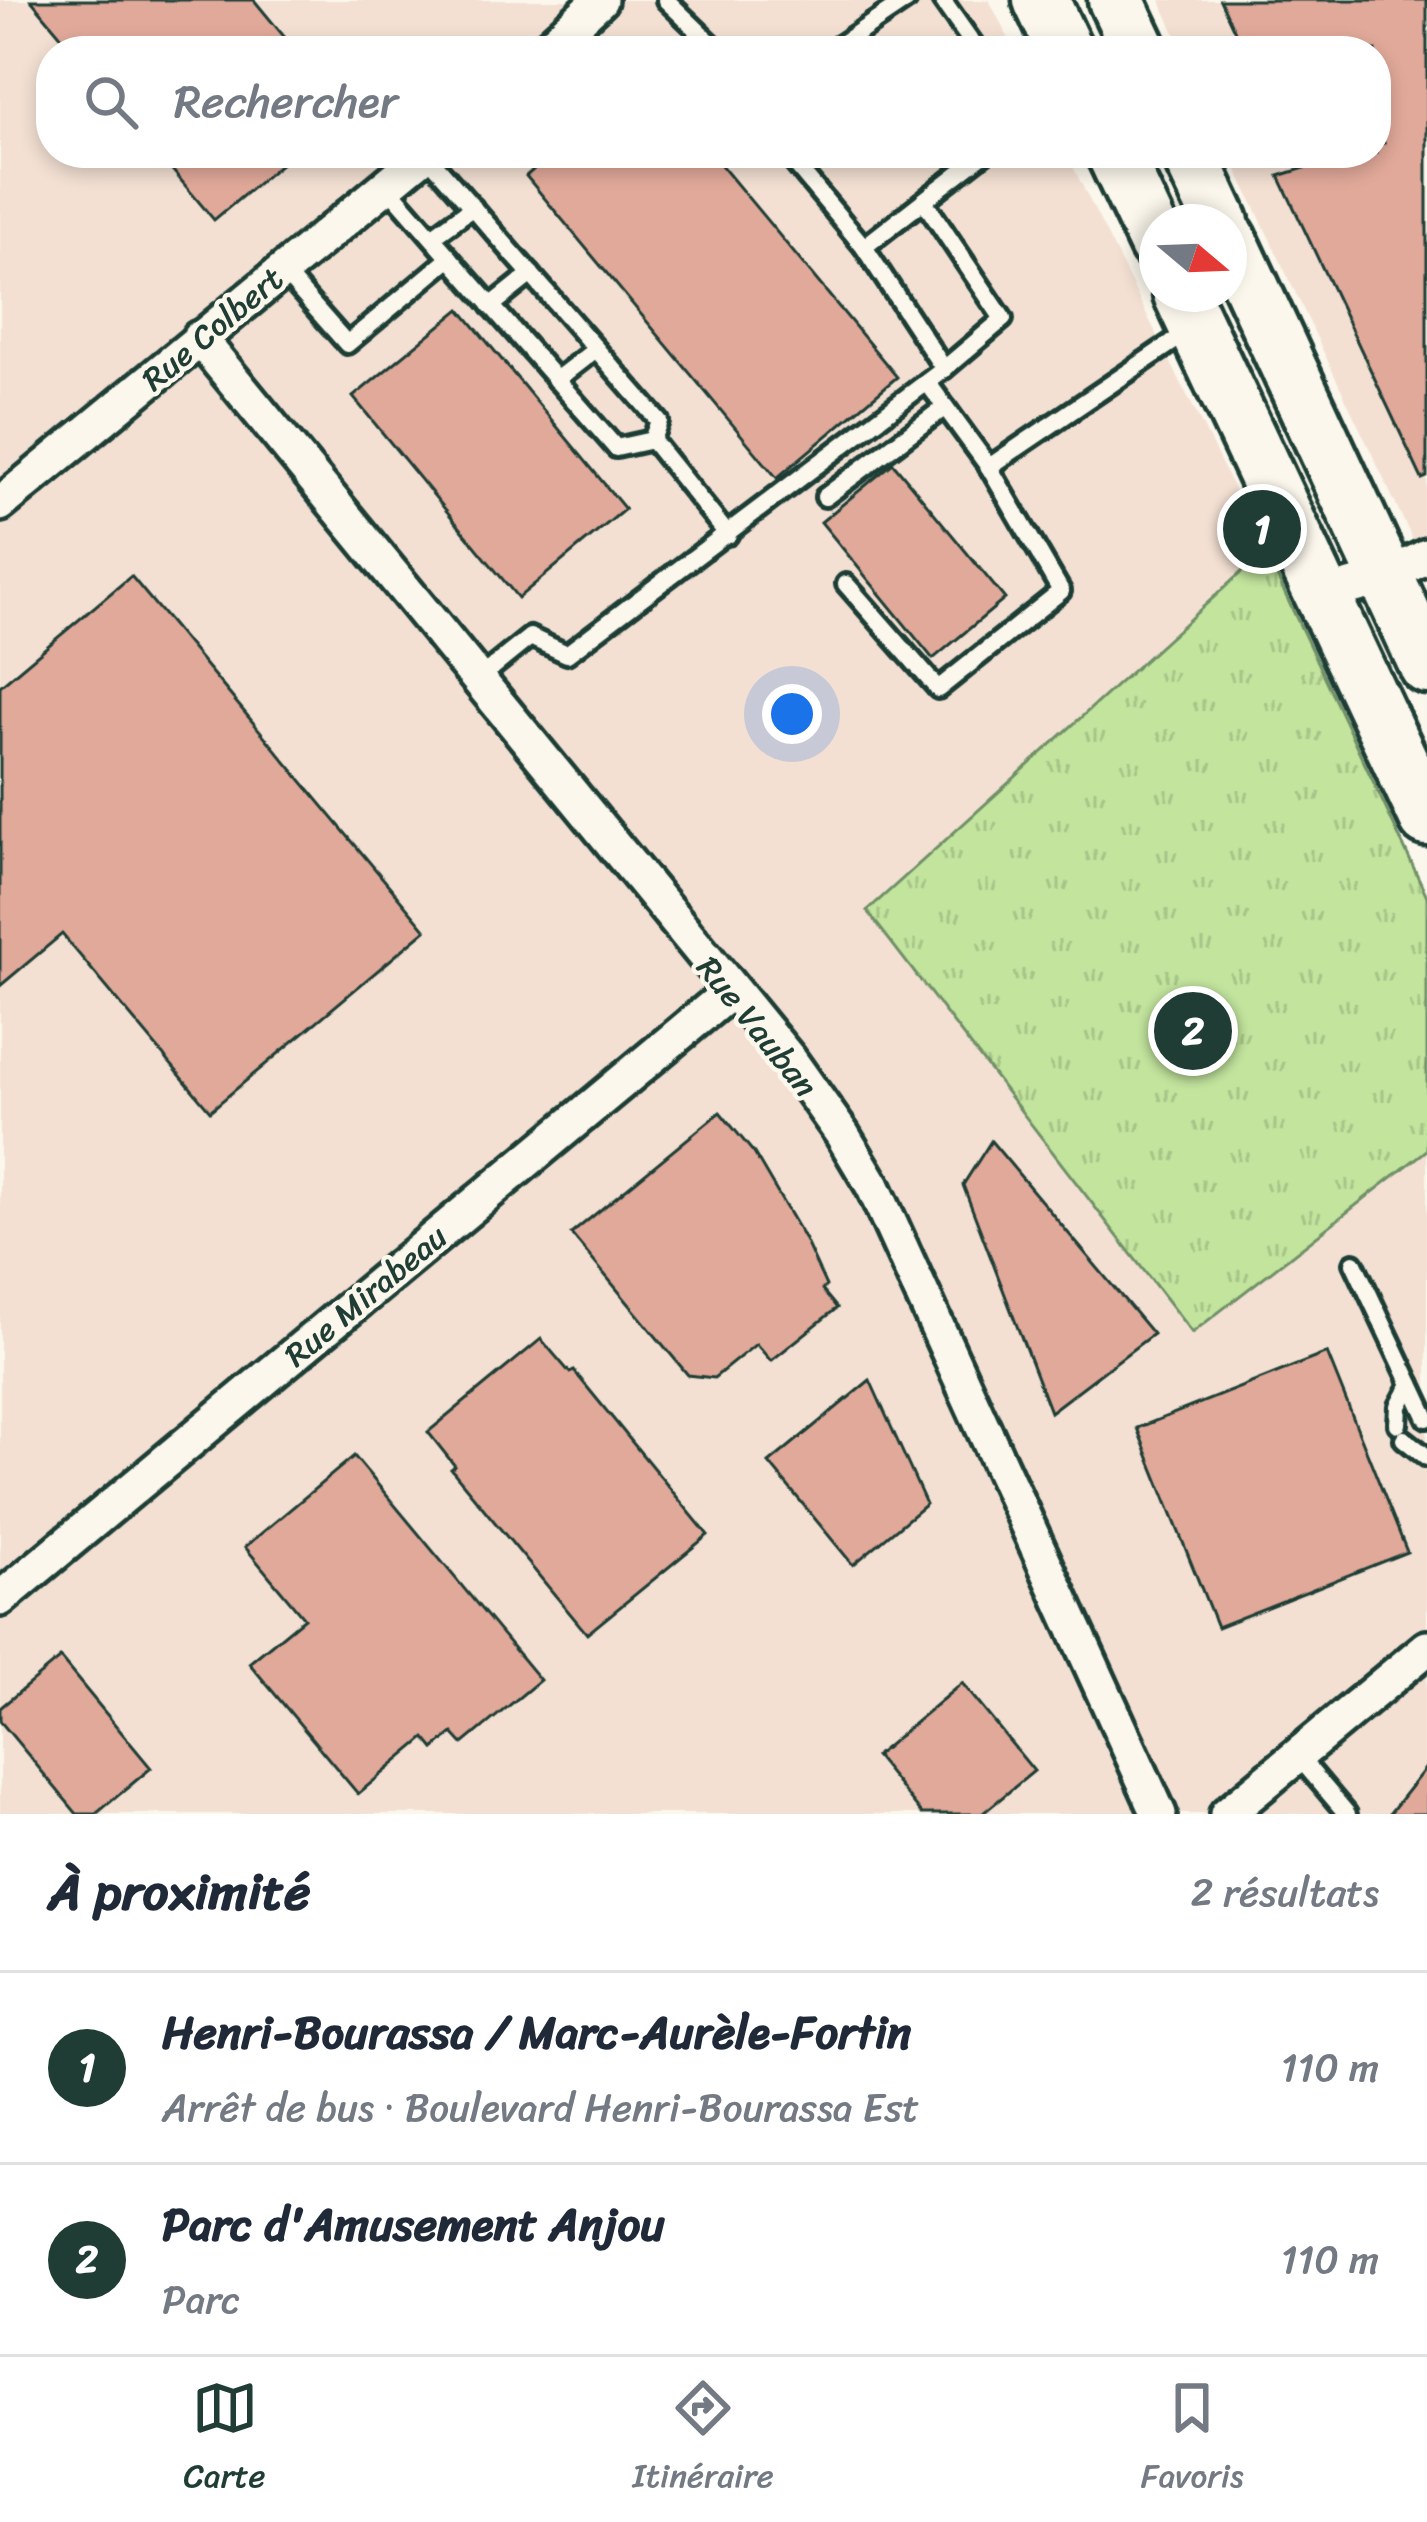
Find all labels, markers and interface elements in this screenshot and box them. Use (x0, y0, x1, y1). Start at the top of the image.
search box (36, 36, 1391, 168)
text: Rechercher (174, 62, 398, 142)
icon: search (78, 69, 144, 135)
north arrow (1139, 204, 1247, 312)
street label: Rue Colbert (128, 251, 297, 406)
pin: 1 (1223, 484, 1301, 574)
your location (762, 684, 822, 744)
street label: Rue Vauban (681, 942, 833, 1111)
pin: 2 (1154, 986, 1232, 1076)
street label: Rue Mirabeau (271, 1209, 461, 1382)
text: À proximité (48, 1847, 310, 1937)
text: 2 résultats (1191, 1858, 1379, 1927)
text: Henri-Bourassa / Marc-Aurèle-Fortin (162, 1993, 911, 2073)
text: 1 (79, 2033, 95, 2102)
text: 110 m (1281, 2033, 1379, 2102)
text: Arrêt de bus · Boulevard Henri-Bourassa Est (162, 2073, 919, 2142)
text: Parc d'Amusement Anjou (162, 2185, 665, 2265)
text: 2 (76, 2225, 98, 2294)
text: 110 m (1281, 2225, 1379, 2294)
text: Parc (162, 2265, 241, 2334)
tab: Carte (184, 2375, 266, 2505)
tab: Itinéraire (633, 2375, 774, 2505)
tab: Favoris (1141, 2375, 1243, 2505)

